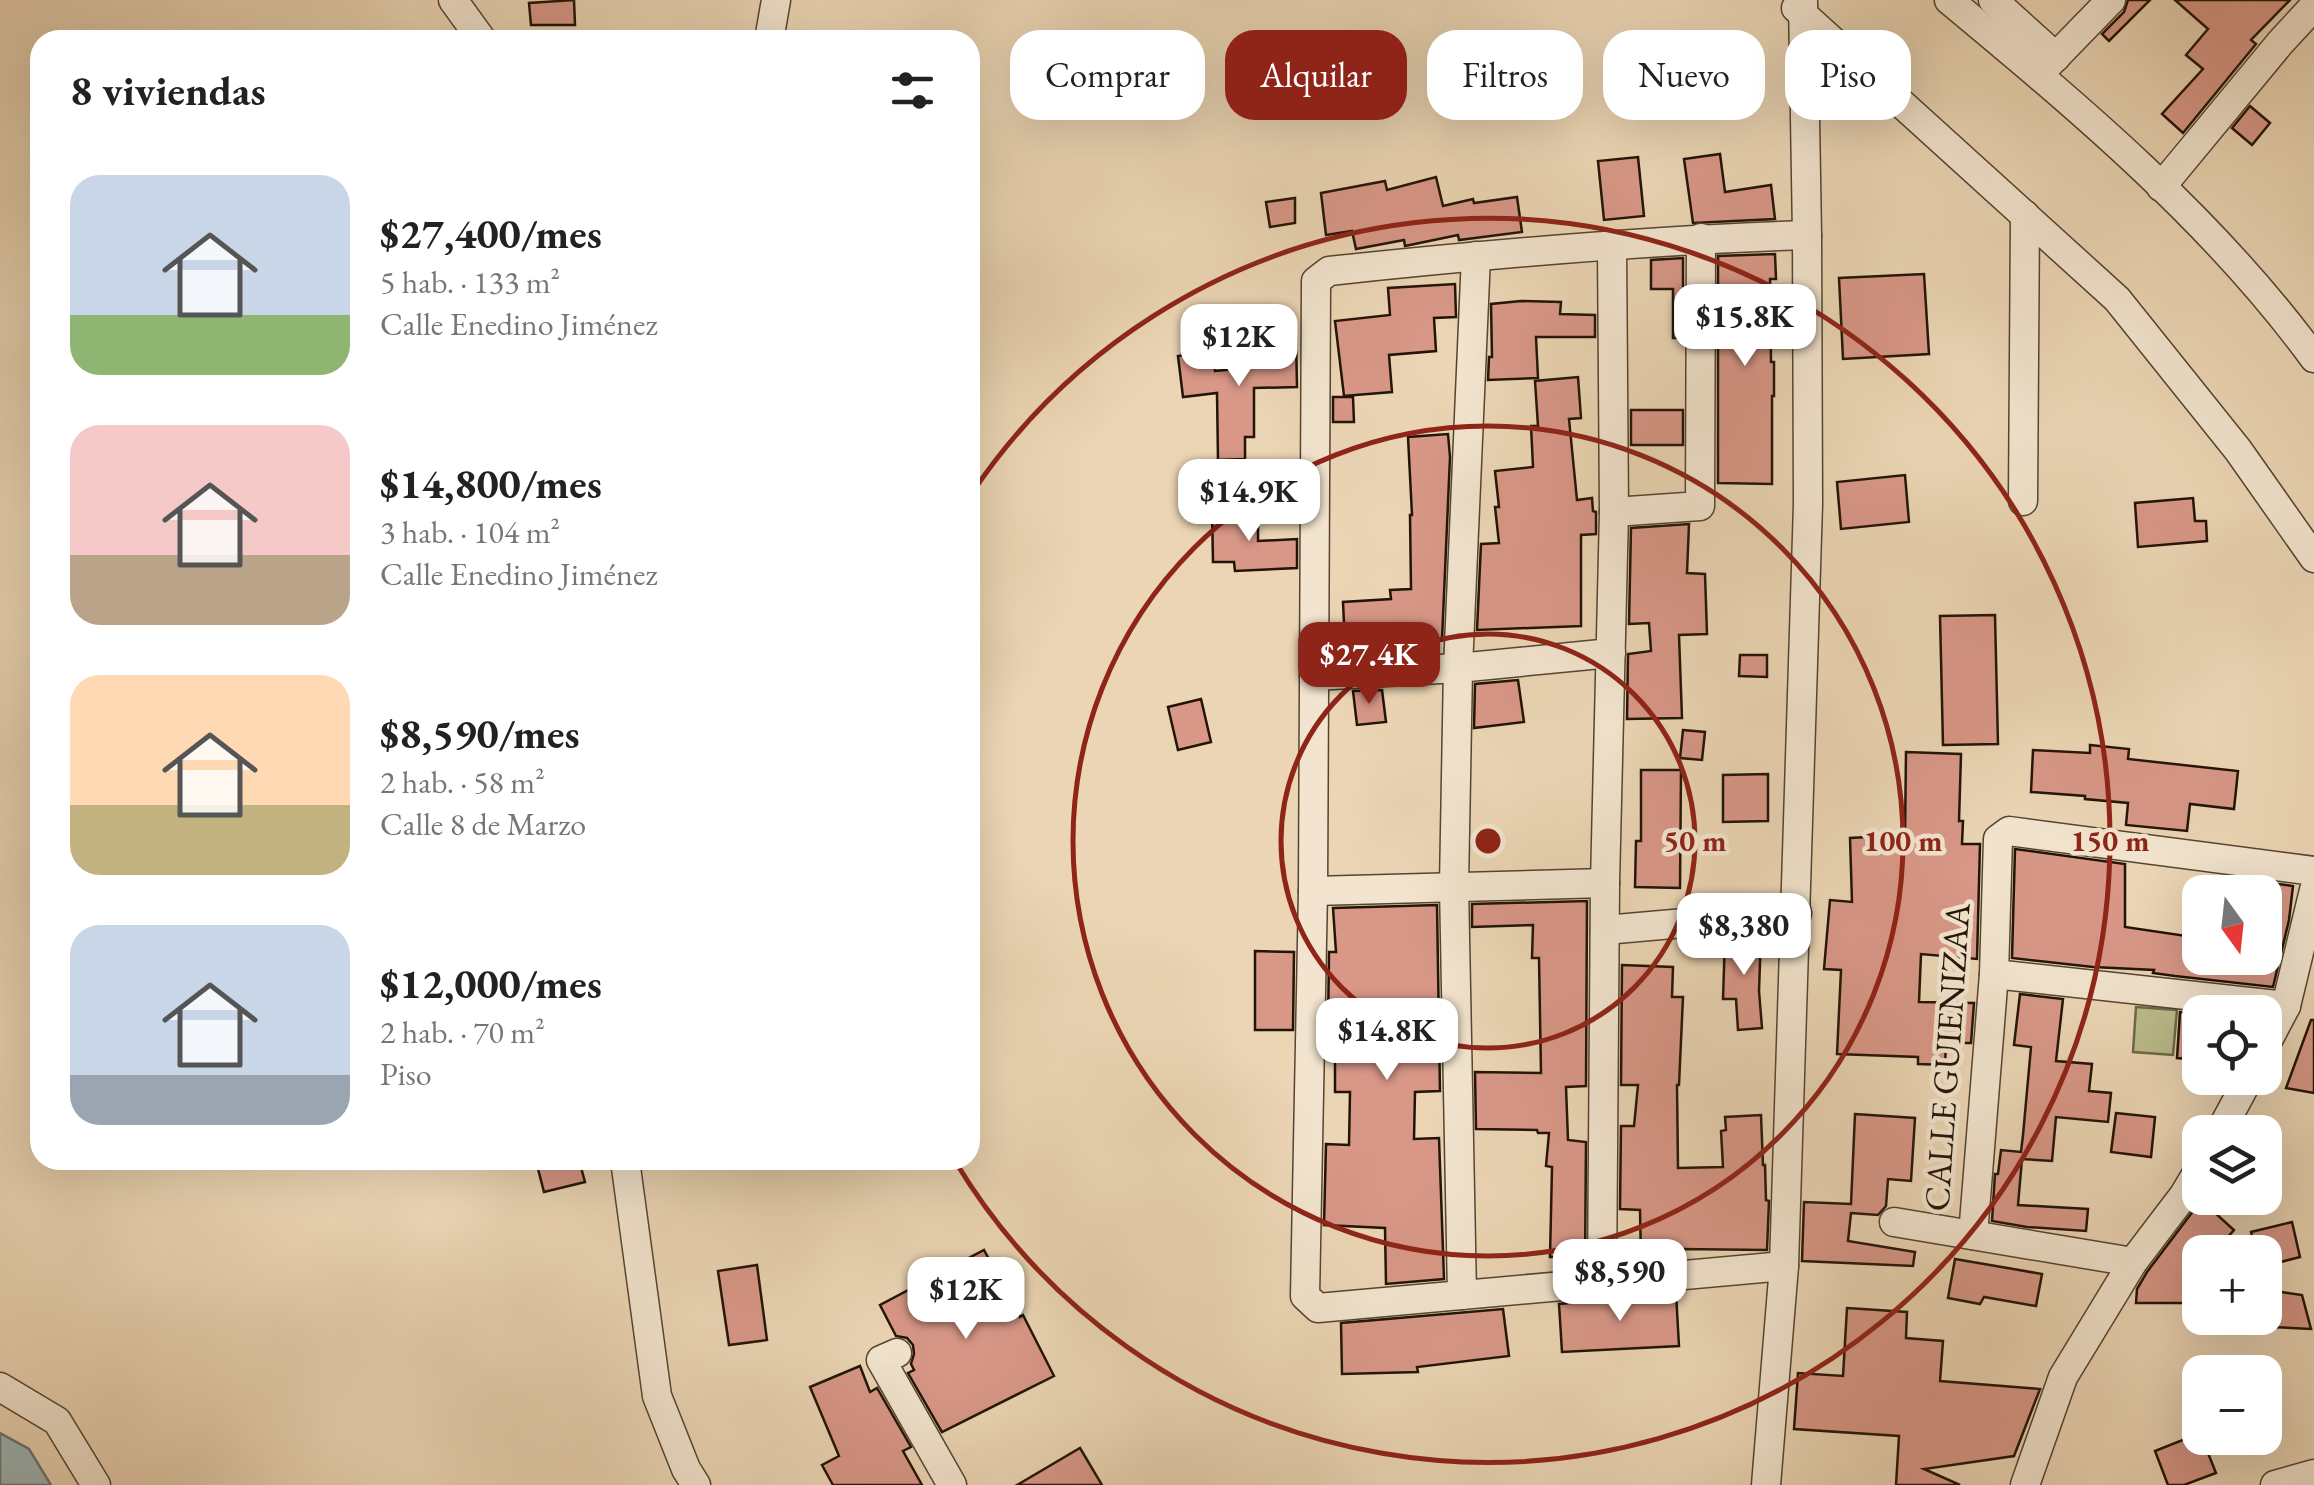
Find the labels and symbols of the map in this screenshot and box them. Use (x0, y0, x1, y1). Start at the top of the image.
pin: $15.8K (1664, 284, 1826, 369)
pin: $12K (1180, 304, 1298, 389)
pin: $14.9K (1168, 459, 1330, 544)
pin: $27.4K (1288, 622, 1450, 707)
text: 50 m (1663, 821, 1727, 860)
text: 100 m (1864, 821, 1942, 860)
text: 150 m (2071, 821, 2149, 860)
centre of rings (1470, 823, 1506, 859)
north arrow (2182, 875, 2282, 975)
pin: $8,380 (1663, 893, 1825, 978)
street label: CALLE GUIENIZAA (1913, 901, 1980, 1213)
pin: $14.8K (1306, 998, 1468, 1083)
pin: $8,590 (1539, 1239, 1701, 1324)
pin: $12K (907, 1257, 1025, 1342)

